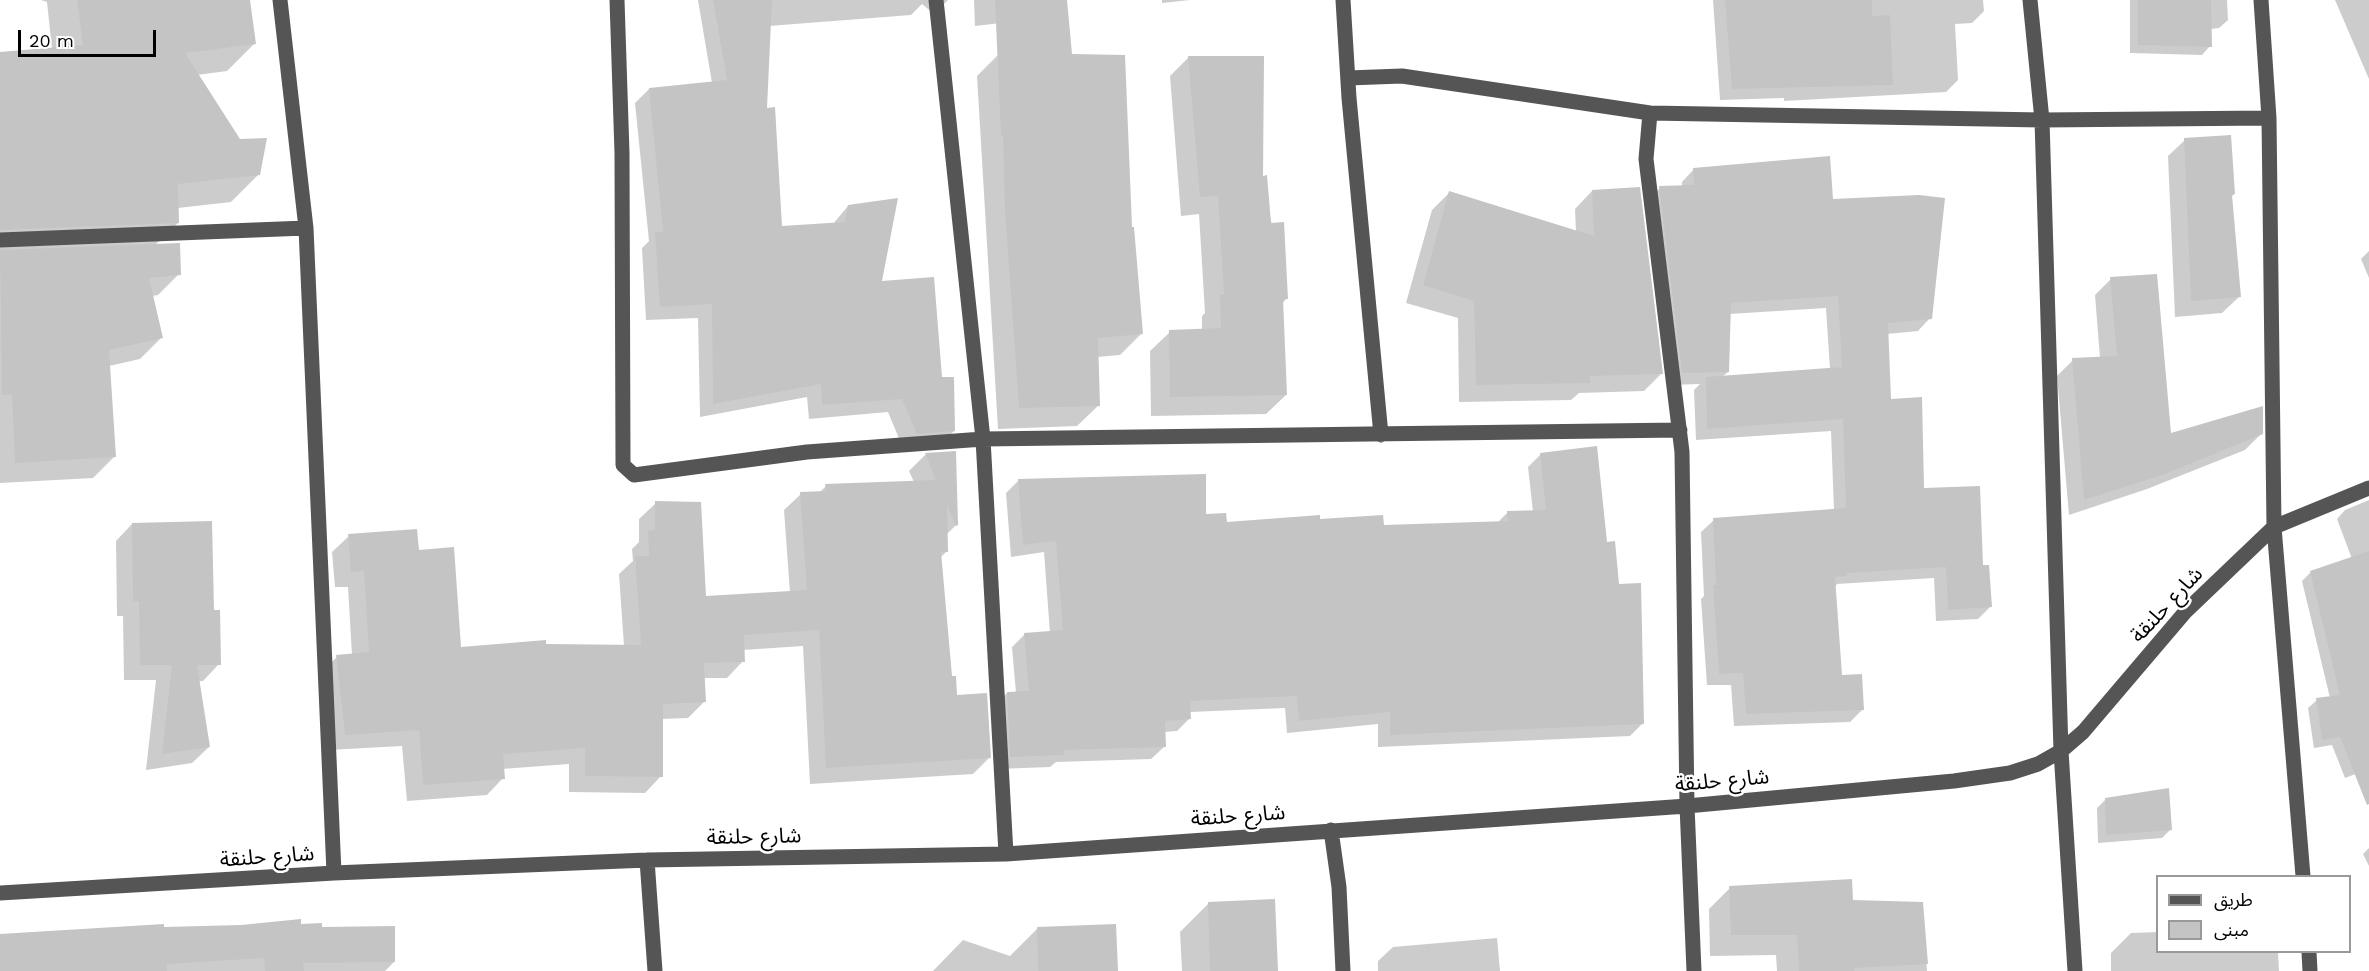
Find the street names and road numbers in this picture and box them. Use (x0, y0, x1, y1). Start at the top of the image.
street label: شارع حلنقة (2126, 562, 2208, 648)
street label: شارع حلنقة (1674, 764, 1770, 798)
street label: شارع حلنقة (1190, 800, 1286, 832)
street label: شارع حلنقة (707, 824, 801, 850)
street label: شارع حلنقة (219, 841, 315, 873)

